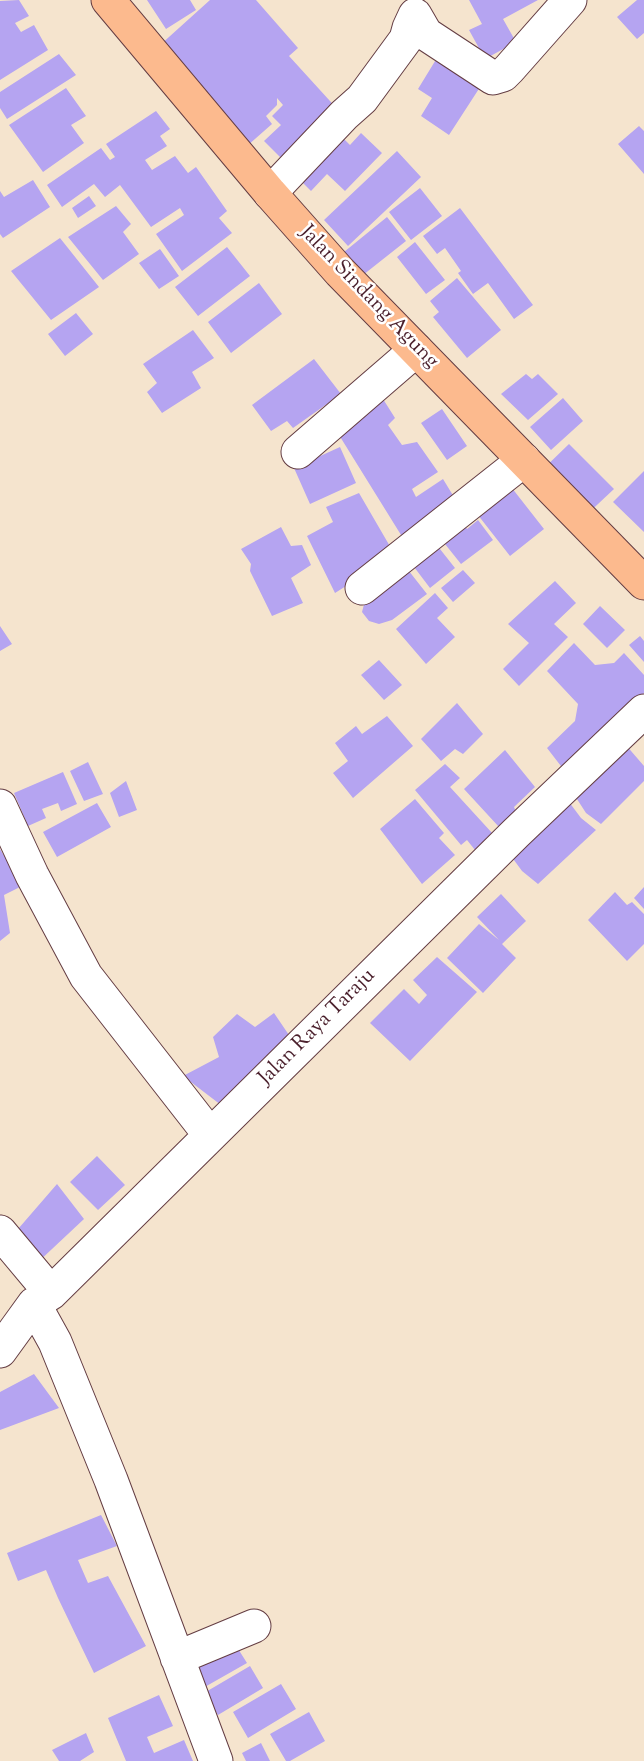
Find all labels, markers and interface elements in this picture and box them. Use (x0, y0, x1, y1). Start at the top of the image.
street label: Jalan Sindang Agung (293, 221, 443, 375)
street label: Jalan Raya Taraju (254, 964, 382, 1092)

